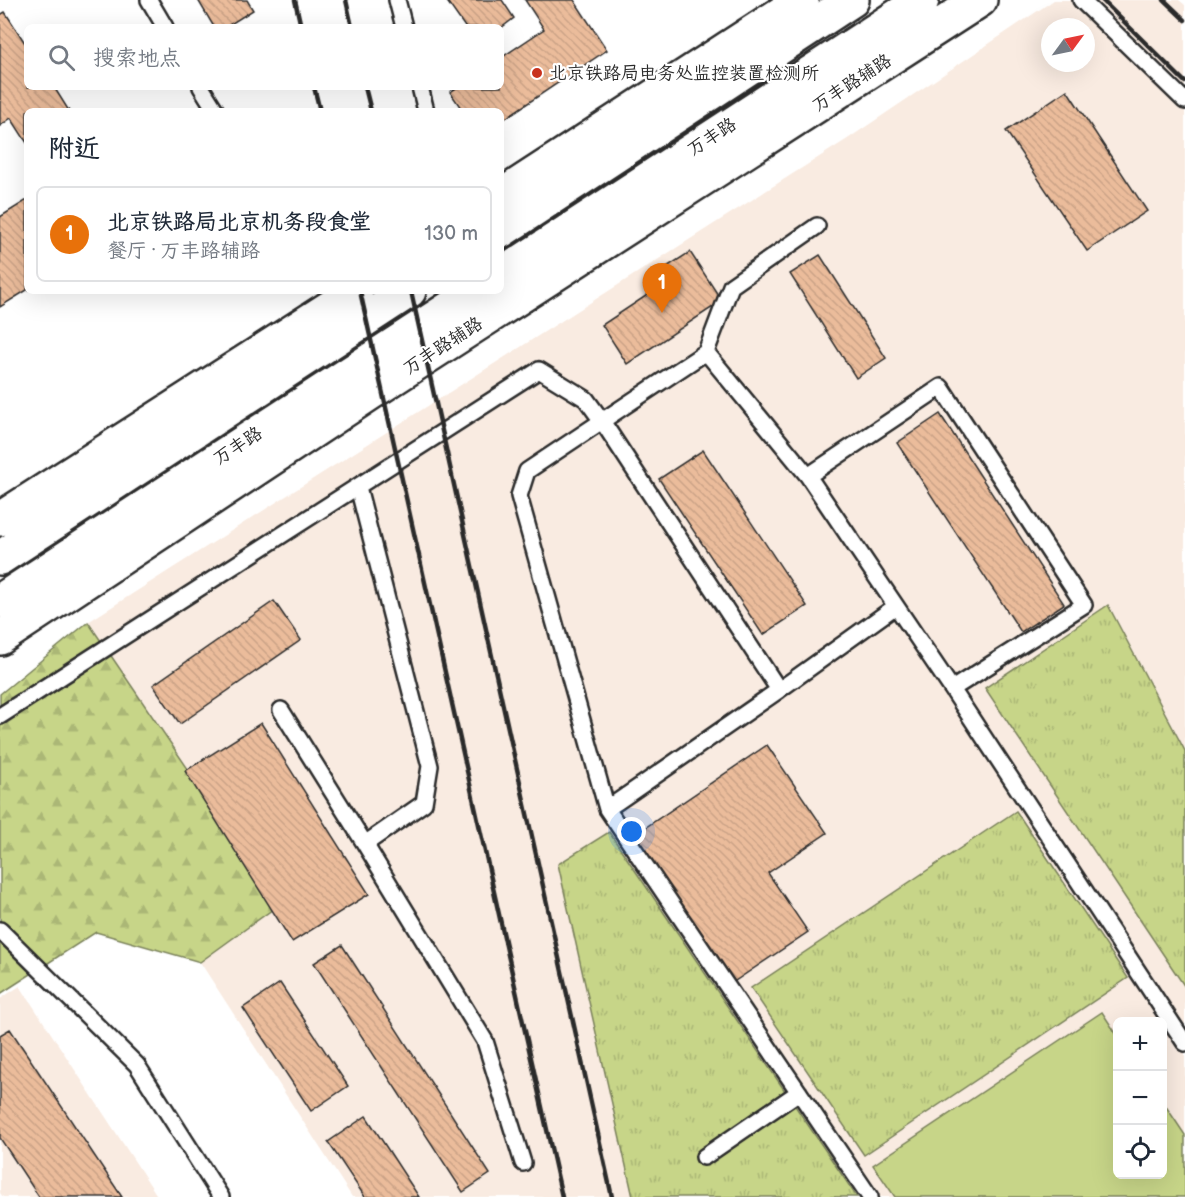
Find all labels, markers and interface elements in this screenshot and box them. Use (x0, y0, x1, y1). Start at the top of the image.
north arrow (1041, 18, 1095, 72)
search box (24, 24, 504, 90)
icon: search (45, 41, 78, 74)
text: 搜索地点 (93, 45, 181, 72)
street label: 万丰路辅路 (809, 50, 895, 116)
place label: 北京铁路局电务处监控装置检测所 (549, 63, 819, 84)
marker: 北京铁路局电务处监控装置检测所 (530, 66, 544, 80)
street label: 万丰路 (684, 113, 740, 161)
text: 附近 (48, 134, 100, 165)
text: 北京铁路局北京机务段食堂 (107, 209, 371, 236)
text: 1 (65, 222, 74, 246)
text: 130 m (424, 222, 478, 246)
text: 餐厅 · 万丰路辅路 (107, 239, 260, 263)
pin: 1 (642, 264, 682, 313)
street label: 万丰路辅路 (400, 313, 486, 379)
street label: 万丰路 (210, 422, 266, 470)
your location (617, 817, 646, 846)
map controls (1113, 1017, 1167, 1179)
button: + (1113, 1017, 1167, 1071)
button: − (1113, 1071, 1167, 1125)
button: locate (1113, 1125, 1167, 1179)

